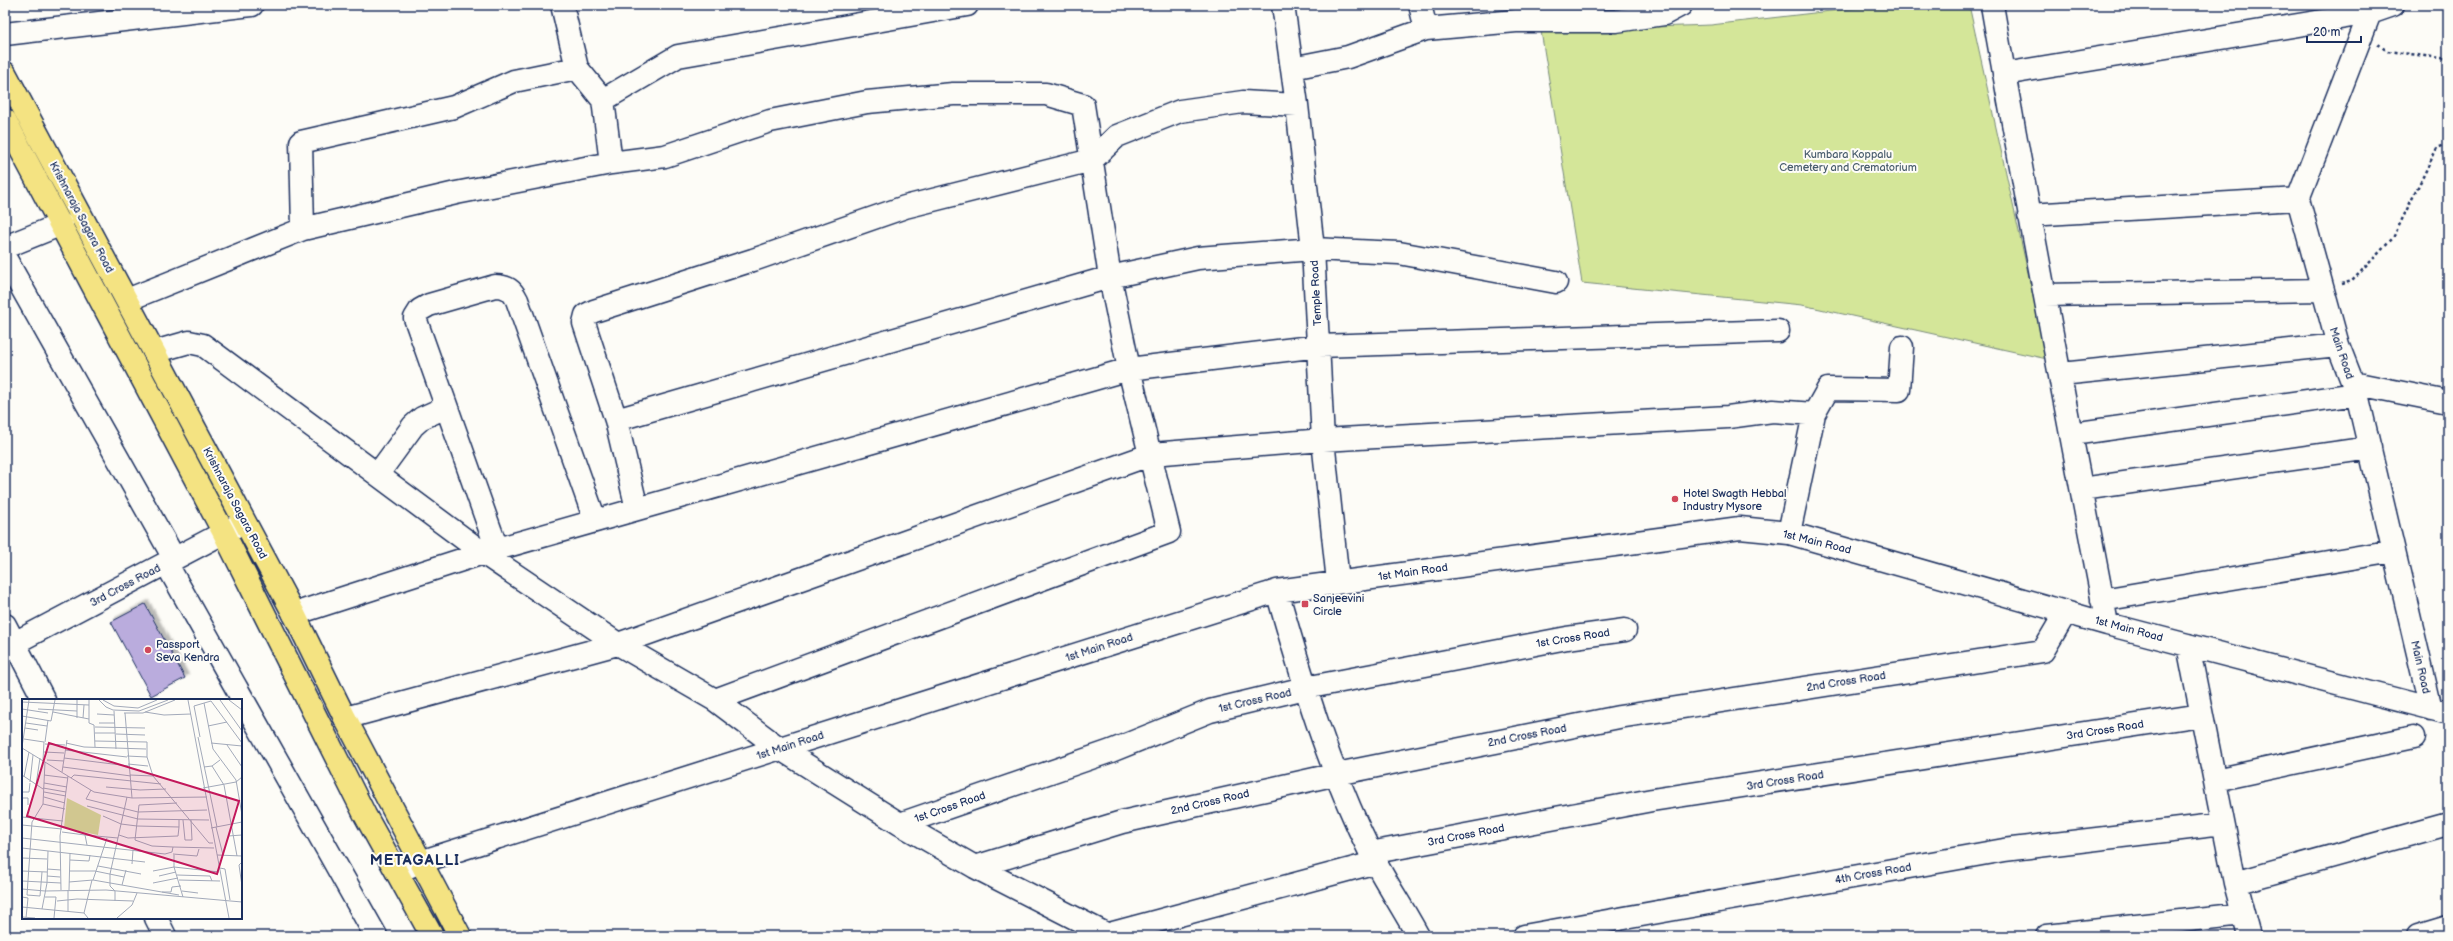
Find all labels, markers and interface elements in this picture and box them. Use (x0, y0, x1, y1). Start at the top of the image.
scale bar (2307, 18, 2361, 44)
text: 20 m (2313, 25, 2340, 40)
park label: Kumbara Koppalu Cemetery and Crematorium (1779, 148, 1917, 174)
street label: Krishnaraja Sagara Road (47, 159, 117, 275)
street label: Temple Road (1308, 260, 1324, 326)
street label: Main Road (2327, 325, 2357, 381)
street label: Krishnaraja Sagara Road (200, 445, 270, 561)
place label: Hotel Swagth Hebbal Industry Mysore (1683, 487, 1787, 513)
marker: Hotel Swagth Hebbal Industry Mysore (1670, 494, 1680, 504)
street label: 1st Main Road (1781, 527, 1853, 557)
street label: 3rd Cross Road (87, 561, 163, 609)
street label: 1st Main Road (1377, 561, 1449, 583)
place label: Sanjeevini Circle (1313, 592, 1364, 618)
marker: Sanjeevini Circle (1300, 599, 1310, 609)
street label: 1st Main Road (2093, 614, 2165, 644)
street label: 1st Cross Road (1535, 626, 1611, 650)
street label: 1st Main Road (1064, 630, 1134, 664)
place label: Passport Seva Kendra (156, 638, 219, 664)
street label: Main Road (2409, 639, 2433, 695)
marker: Passport Seva Kendra (143, 645, 153, 655)
street label: 2nd Cross Road (1805, 668, 1887, 694)
street label: 1st Cross Road (1217, 685, 1293, 715)
inset map (22, 699, 242, 919)
street label: 3rd Cross Road (2065, 717, 2145, 743)
street label: 2nd Cross Road (1486, 721, 1568, 749)
street label: 1st Main Road (755, 728, 825, 762)
street label: 3rd Cross Road (1745, 767, 1825, 793)
street label: 2nd Cross Road (1169, 787, 1251, 817)
street label: 1st Cross Road (913, 789, 987, 825)
street label: 3rd Cross Road (1426, 821, 1506, 849)
district label: METAGALLI (370, 851, 460, 870)
street label: 4th Cross Road (1834, 860, 1912, 886)

